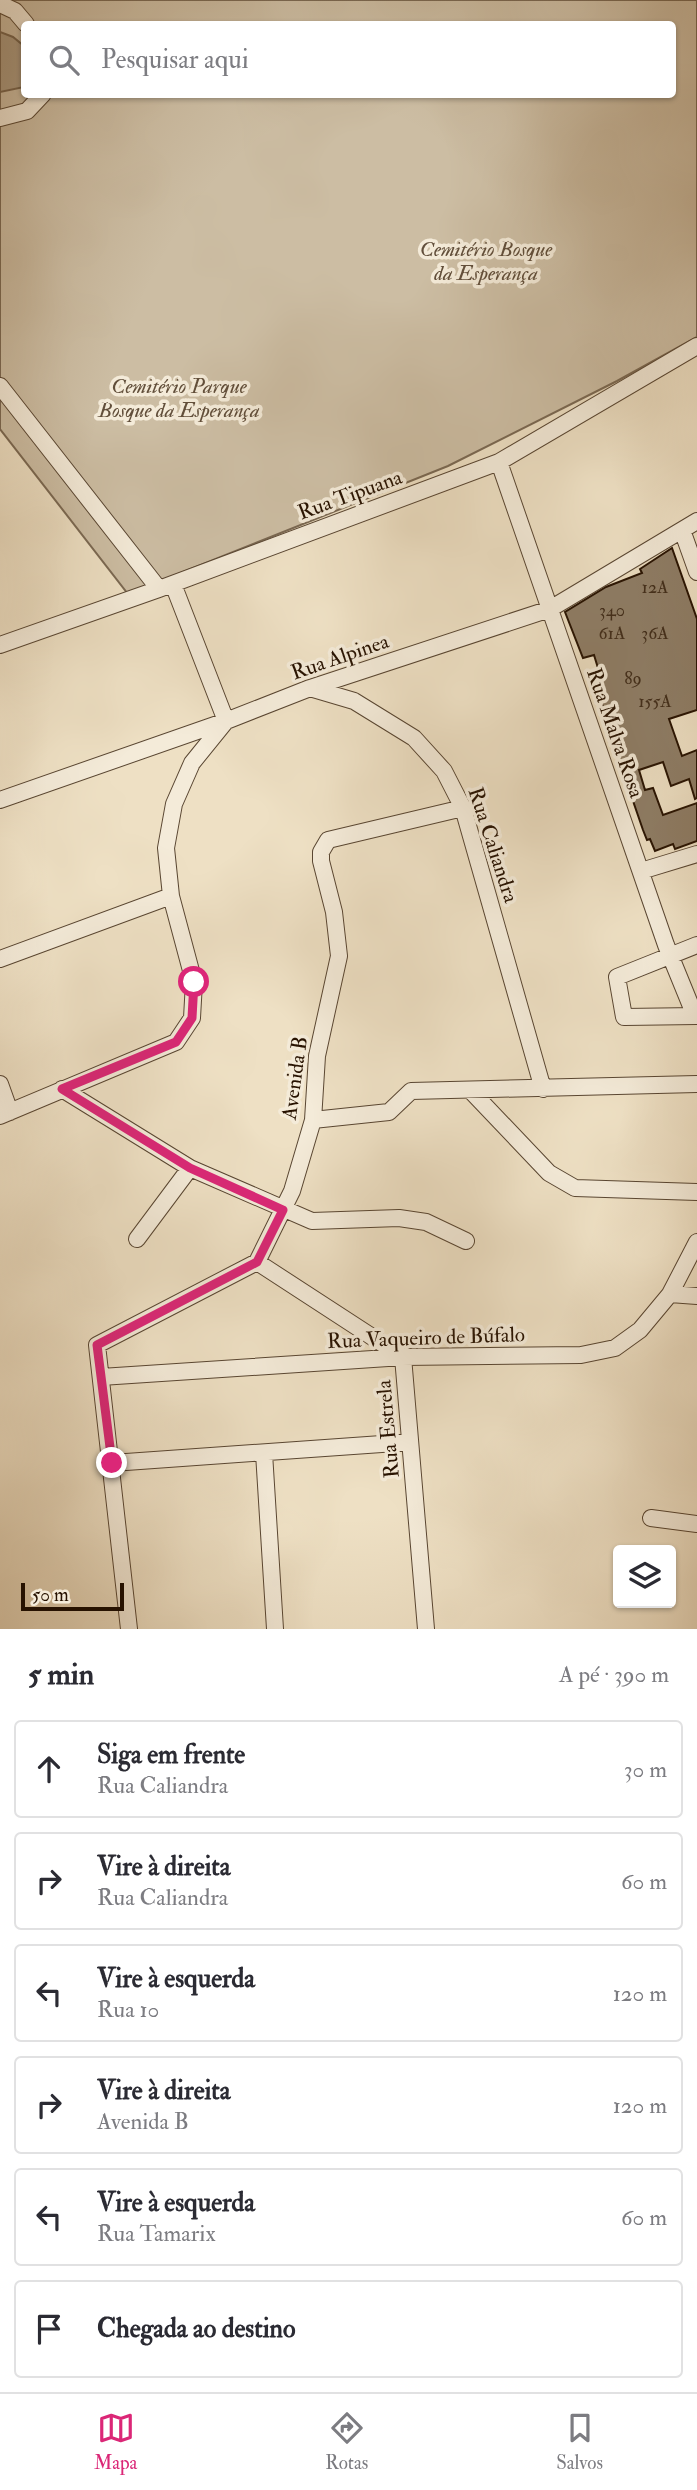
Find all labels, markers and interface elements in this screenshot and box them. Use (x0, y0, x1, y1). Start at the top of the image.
search box (21, 21, 676, 98)
icon: search (45, 41, 83, 79)
text: Pesquisar aqui (101, 44, 249, 76)
park label: Cemitério Bosque da Esperança (420, 236, 553, 287)
park label: Cemitério Parque Bosque da Esperança (97, 373, 260, 424)
street label: Rua Tipuana (294, 464, 406, 526)
house number: 12A (642, 576, 669, 599)
house number: 340 (599, 599, 625, 622)
house number: 61A (599, 622, 626, 645)
house number: 36A (641, 622, 669, 645)
street label: Rua Alpinea (287, 628, 393, 686)
street label: Rua Malva Rosa (580, 664, 650, 802)
house number: 89 (624, 667, 642, 690)
house number: 155A (638, 690, 672, 713)
street label: Rua Caliandra (462, 784, 524, 907)
route start (178, 966, 209, 997)
street label: Avenida B (276, 1035, 314, 1122)
street label: Rua Vaqueiro de Búfalo (327, 1321, 525, 1355)
street label: Rua Estrela (370, 1378, 406, 1479)
route end (96, 1447, 127, 1478)
map controls (613, 1545, 676, 1608)
button: layers (613, 1545, 676, 1608)
scale bar (21, 1580, 124, 1612)
text: 50 m (32, 1583, 69, 1607)
text: 5 min (28, 1656, 94, 1693)
text: A pé · 390 m (559, 1660, 669, 1689)
text: Siga em frente (97, 1739, 245, 1771)
icon: ahead (30, 1750, 68, 1788)
text: 30 m (624, 1755, 667, 1784)
text: Rua Caliandra (97, 1771, 228, 1800)
text: Vire à direita (97, 1851, 230, 1883)
icon: right (30, 1862, 68, 1900)
text: 60 m (621, 1867, 667, 1896)
text: Rua Caliandra (97, 1883, 228, 1912)
text: Vire à esquerda (97, 1963, 255, 1995)
icon: left (30, 1974, 68, 2012)
text: 120 m (613, 1979, 667, 2008)
text: Rua 10 (97, 1995, 159, 2024)
text: Vire à direita (97, 2075, 230, 2107)
icon: right (30, 2086, 68, 2124)
text: 120 m (613, 2091, 667, 2120)
text: Avenida B (97, 2107, 189, 2136)
text: Vire à esquerda (97, 2187, 255, 2219)
icon: left (30, 2198, 68, 2236)
text: 60 m (621, 2203, 667, 2232)
text: Rua Tamarix (97, 2219, 216, 2248)
icon: arrive (30, 2310, 68, 2348)
text: Chegada ao destino (97, 2313, 295, 2345)
tab: Mapa (94, 2409, 137, 2475)
tab: Rotas (325, 2409, 368, 2475)
tab: Salvos (556, 2409, 603, 2475)

